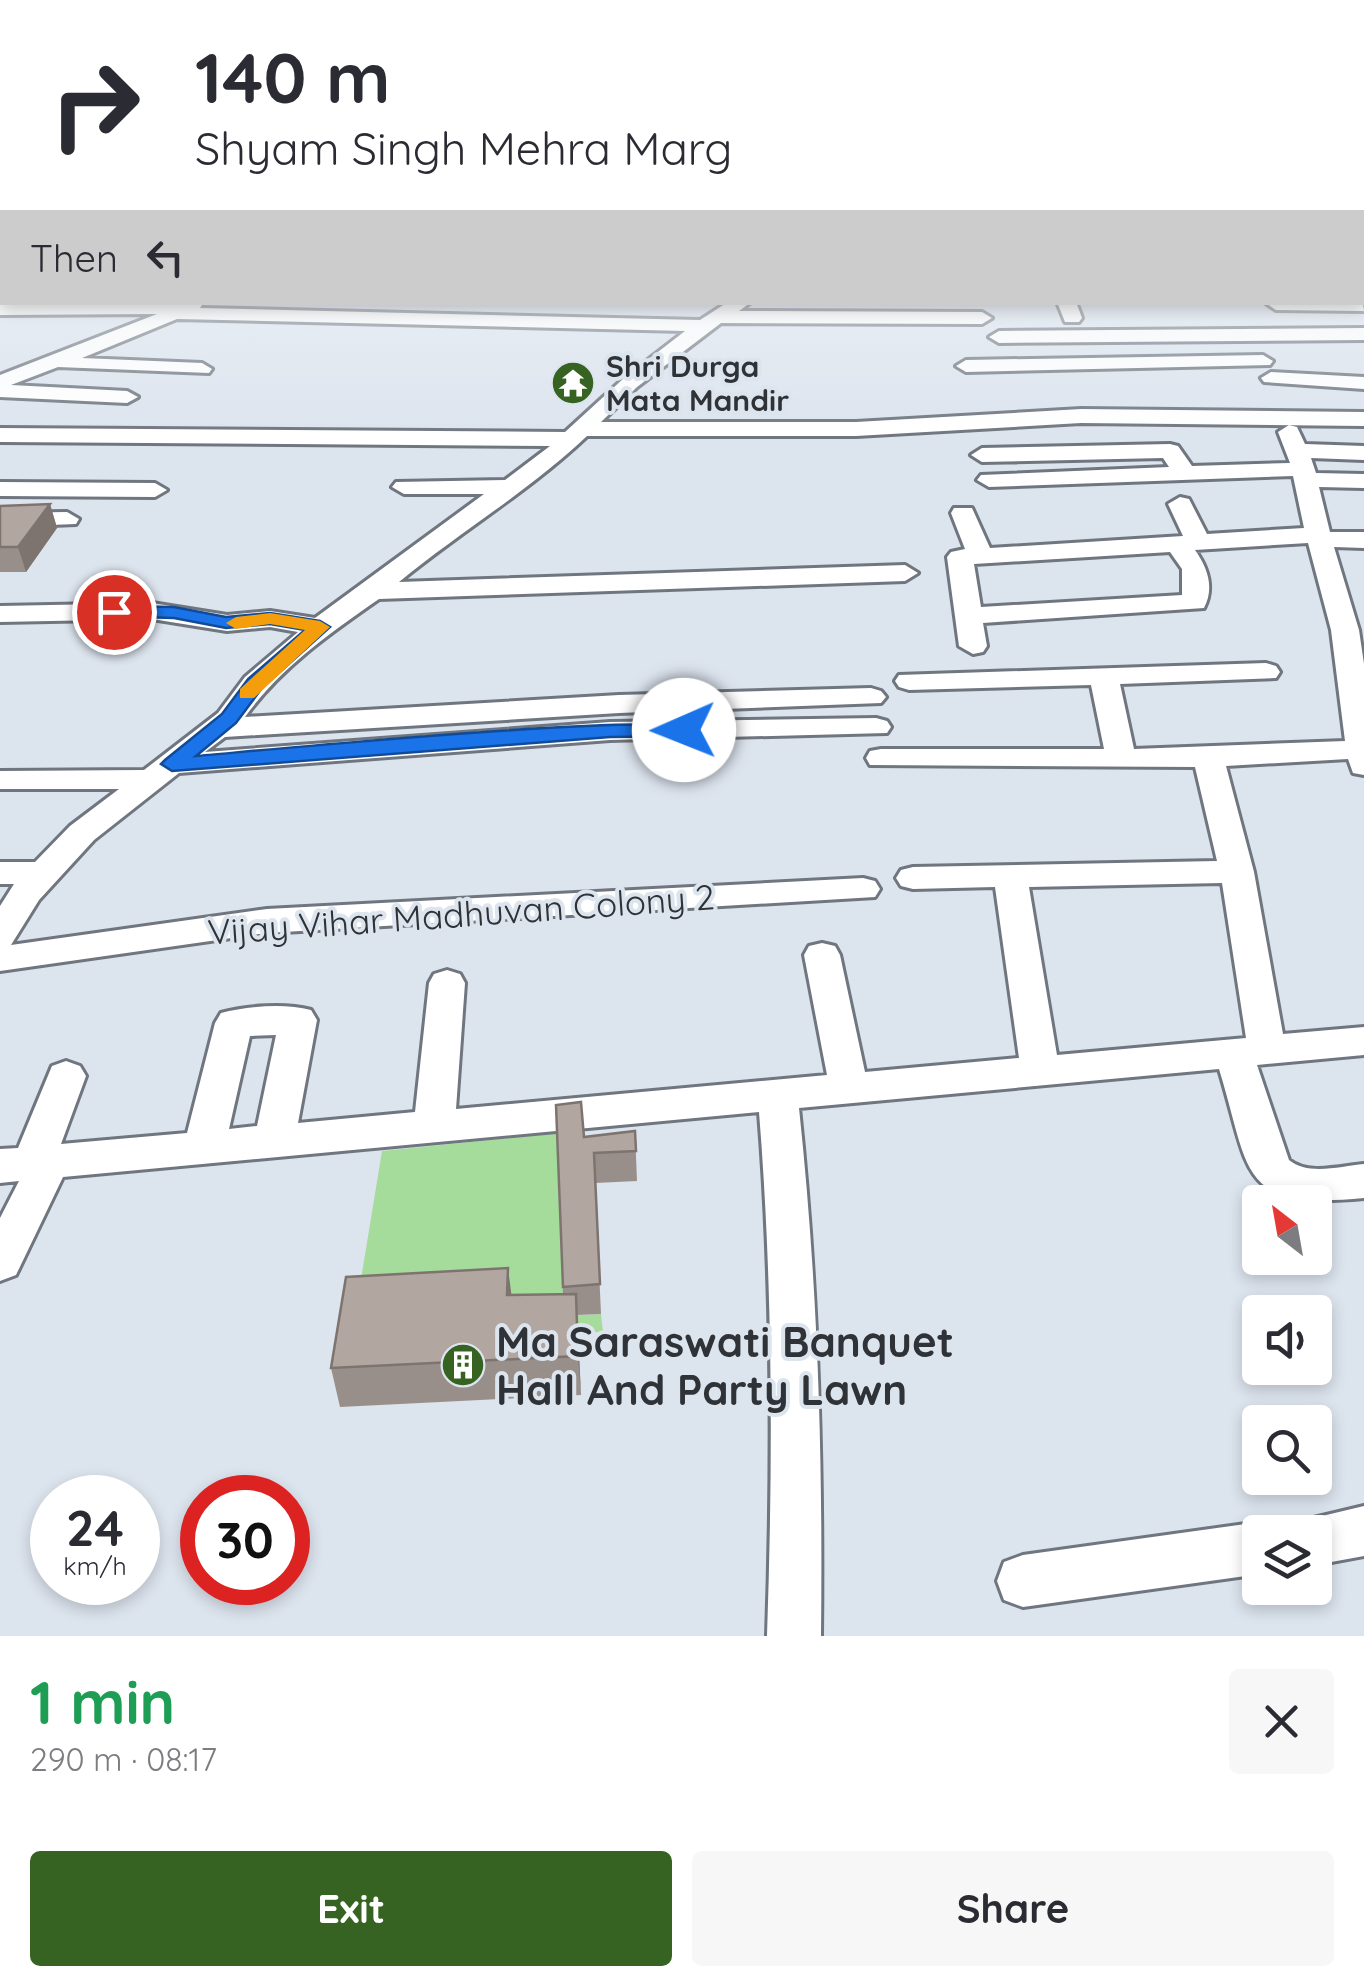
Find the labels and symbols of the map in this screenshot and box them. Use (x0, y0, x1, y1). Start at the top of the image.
place label: Shri Durga Mata Mandir (606, 347, 789, 419)
temple icon: Shri Durga Mata Mandir (550, 360, 596, 406)
pin (72, 570, 157, 655)
position arrow (632, 678, 736, 782)
street label: Vijay Vihar Madhuvan Colony 2 (206, 874, 716, 954)
north arrow (1242, 1185, 1332, 1275)
place label: Ma Saraswati Banquet Hall And Party Lawn (496, 1315, 954, 1416)
building icon: Ma Saraswati Banquet Hall And Party Lawn (440, 1342, 486, 1388)
speed limit sign: 30 (180, 1475, 310, 1605)

